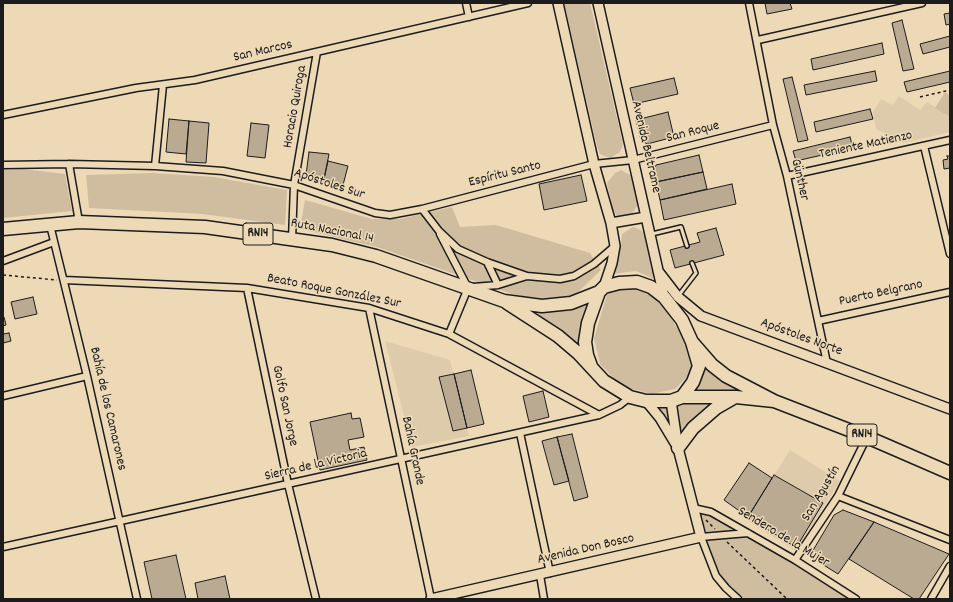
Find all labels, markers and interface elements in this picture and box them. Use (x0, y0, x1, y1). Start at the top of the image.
street label: San Marcos (232, 37, 294, 67)
street label: Horacio Quiroga (280, 64, 312, 150)
street label: Avenida Beltrame (626, 99, 664, 195)
street label: San Roque (665, 118, 721, 148)
street label: Teniente Matienzo (818, 128, 914, 164)
street label: Günther (786, 157, 812, 203)
street label: Espíritu Santo (467, 158, 543, 192)
street label: Apóstoles Sur (291, 166, 367, 204)
street label: Ruta Nacional 14 (289, 216, 375, 248)
road number: RN14 (243, 223, 273, 245)
street label: Beato Roque González Sur (266, 271, 402, 313)
street label: Puerto Belgrano (838, 277, 924, 311)
street label: Apóstoles Norte (758, 315, 844, 361)
street label: Bahía de los Camarones (85, 346, 129, 472)
street label: Golfo San Jorge (267, 364, 301, 448)
street label: Bahía Grande (397, 415, 427, 487)
road number: RN14 (847, 424, 877, 446)
street label: Sierra de la Victoria (263, 446, 369, 486)
street label: San Agustín (799, 463, 845, 525)
street label: Sendero de la Mujer (734, 504, 832, 572)
street label: Avenida Don Bosco (536, 531, 636, 569)

